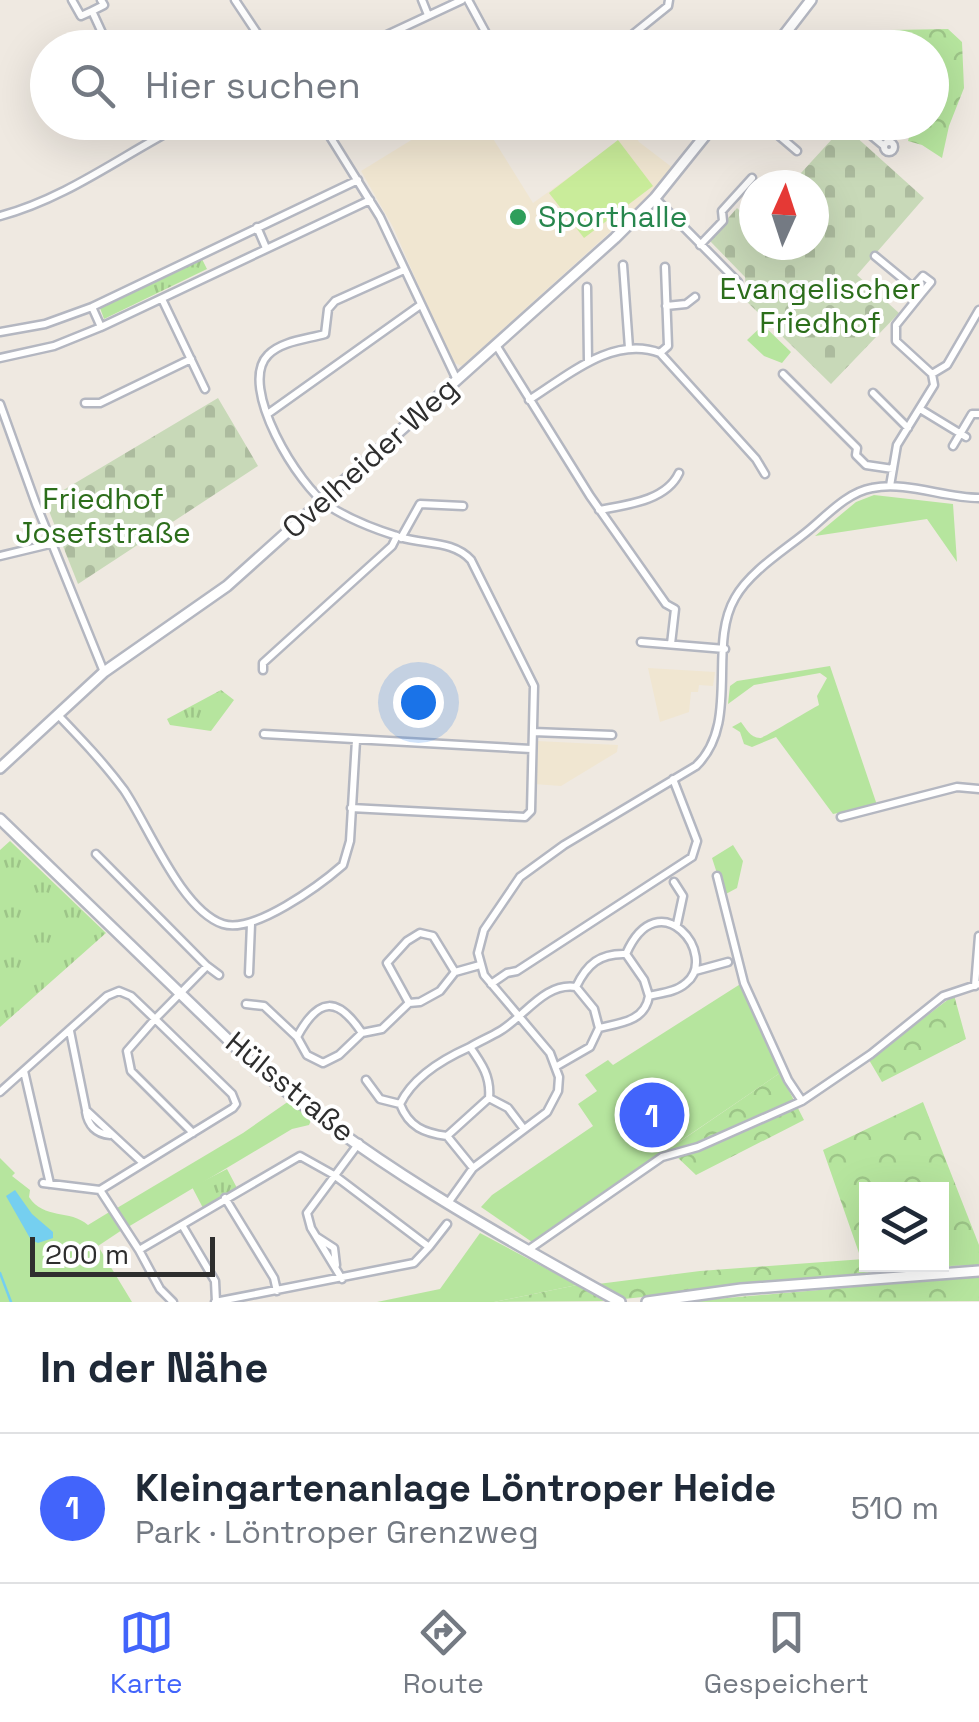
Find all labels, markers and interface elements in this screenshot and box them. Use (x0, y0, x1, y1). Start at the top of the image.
search box (30, 30, 949, 140)
icon: search (65, 58, 120, 113)
text: Hier suchen (145, 61, 361, 109)
north arrow (739, 170, 829, 260)
place label: Sporthalle (538, 197, 687, 236)
marker: Sporthalle (507, 206, 529, 228)
park label: Evangelischer Friedhof (719, 269, 921, 342)
street label: Ovelheider Weg (274, 369, 466, 547)
park label: Friedhof Josefstraße (15, 479, 191, 552)
your location (393, 677, 444, 728)
street label: Hülsstraße (218, 1023, 363, 1151)
pin: 1 (620, 1078, 684, 1152)
map controls (859, 1182, 949, 1272)
button: layers (859, 1182, 949, 1272)
scale bar (30, 1232, 215, 1276)
text: 200 m (45, 1236, 129, 1272)
text: In der Nähe (40, 1341, 268, 1394)
text: Kleingartenanlage Löntroper Heide (135, 1464, 776, 1512)
text: 1 (65, 1488, 80, 1528)
text: 510 m (851, 1488, 939, 1528)
text: Park · Löntroper Grenzweg (135, 1512, 539, 1552)
tab: Karte (110, 1605, 183, 1701)
tab: Route (403, 1605, 484, 1701)
tab: Gespeichert (704, 1605, 869, 1701)

